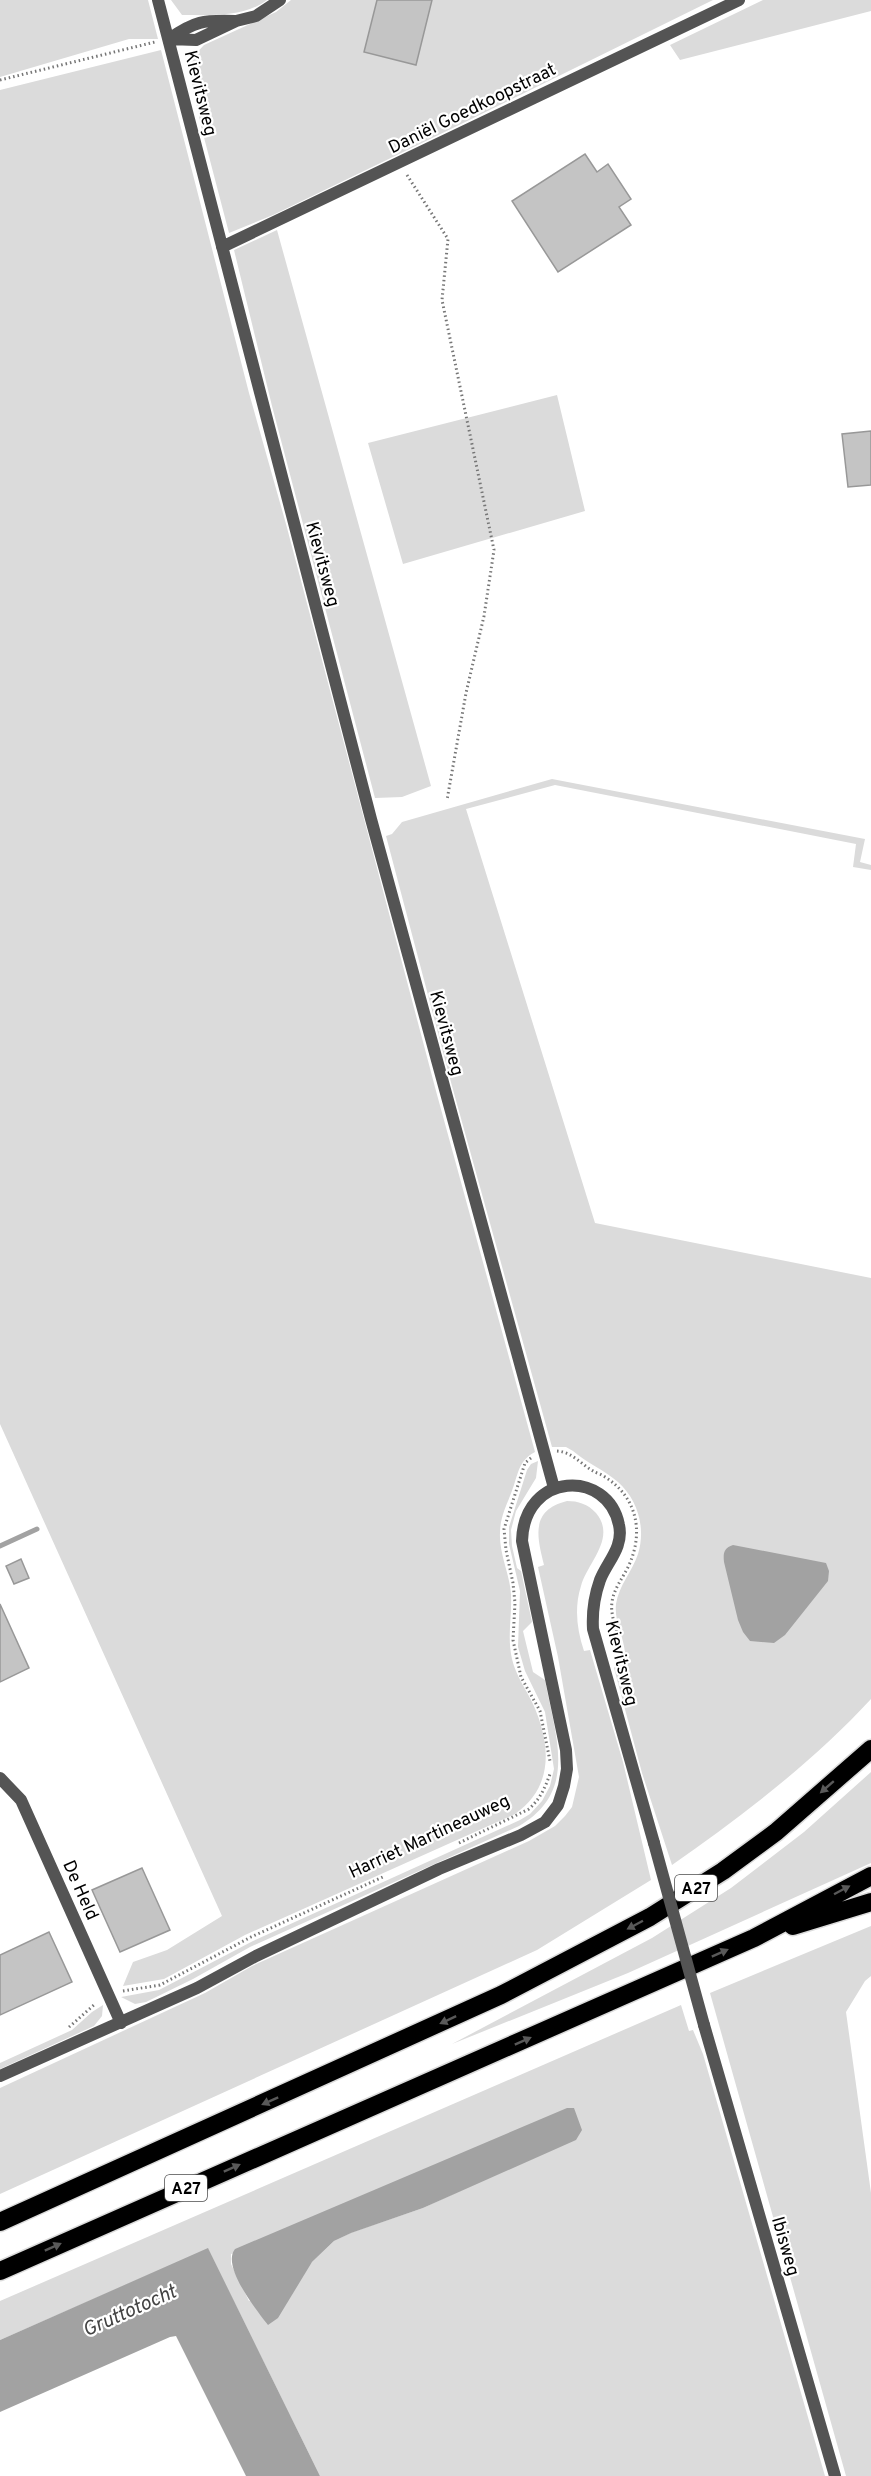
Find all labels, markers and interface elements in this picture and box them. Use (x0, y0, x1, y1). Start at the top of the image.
street label: Kievitsweg (178, 48, 221, 139)
street label: Daniël Goedkoopstraat (385, 59, 560, 160)
street label: Kievitsweg (299, 519, 344, 610)
street label: Kievitsweg (423, 988, 468, 1079)
street label: Kievitsweg (599, 1618, 642, 1709)
one-way arrow (819, 1781, 835, 1794)
street label: Harriet Martineauweg (345, 1790, 514, 1885)
street label: De Held (56, 1857, 103, 1924)
road number: A27 (675, 1875, 717, 1901)
one-way arrow (834, 1885, 851, 1895)
one-way arrow (626, 1920, 643, 1930)
one-way arrow (712, 1948, 730, 1958)
one-way arrow (438, 2015, 456, 2025)
one-way arrow (514, 2036, 532, 2046)
one-way arrow (261, 2096, 279, 2106)
one-way arrow (223, 2163, 240, 2172)
road number: A27 (165, 2175, 207, 2201)
street label: Ibisweg (765, 2214, 804, 2279)
one-way arrow (45, 2242, 63, 2252)
water label: Gruttotocht (79, 2279, 182, 2344)

